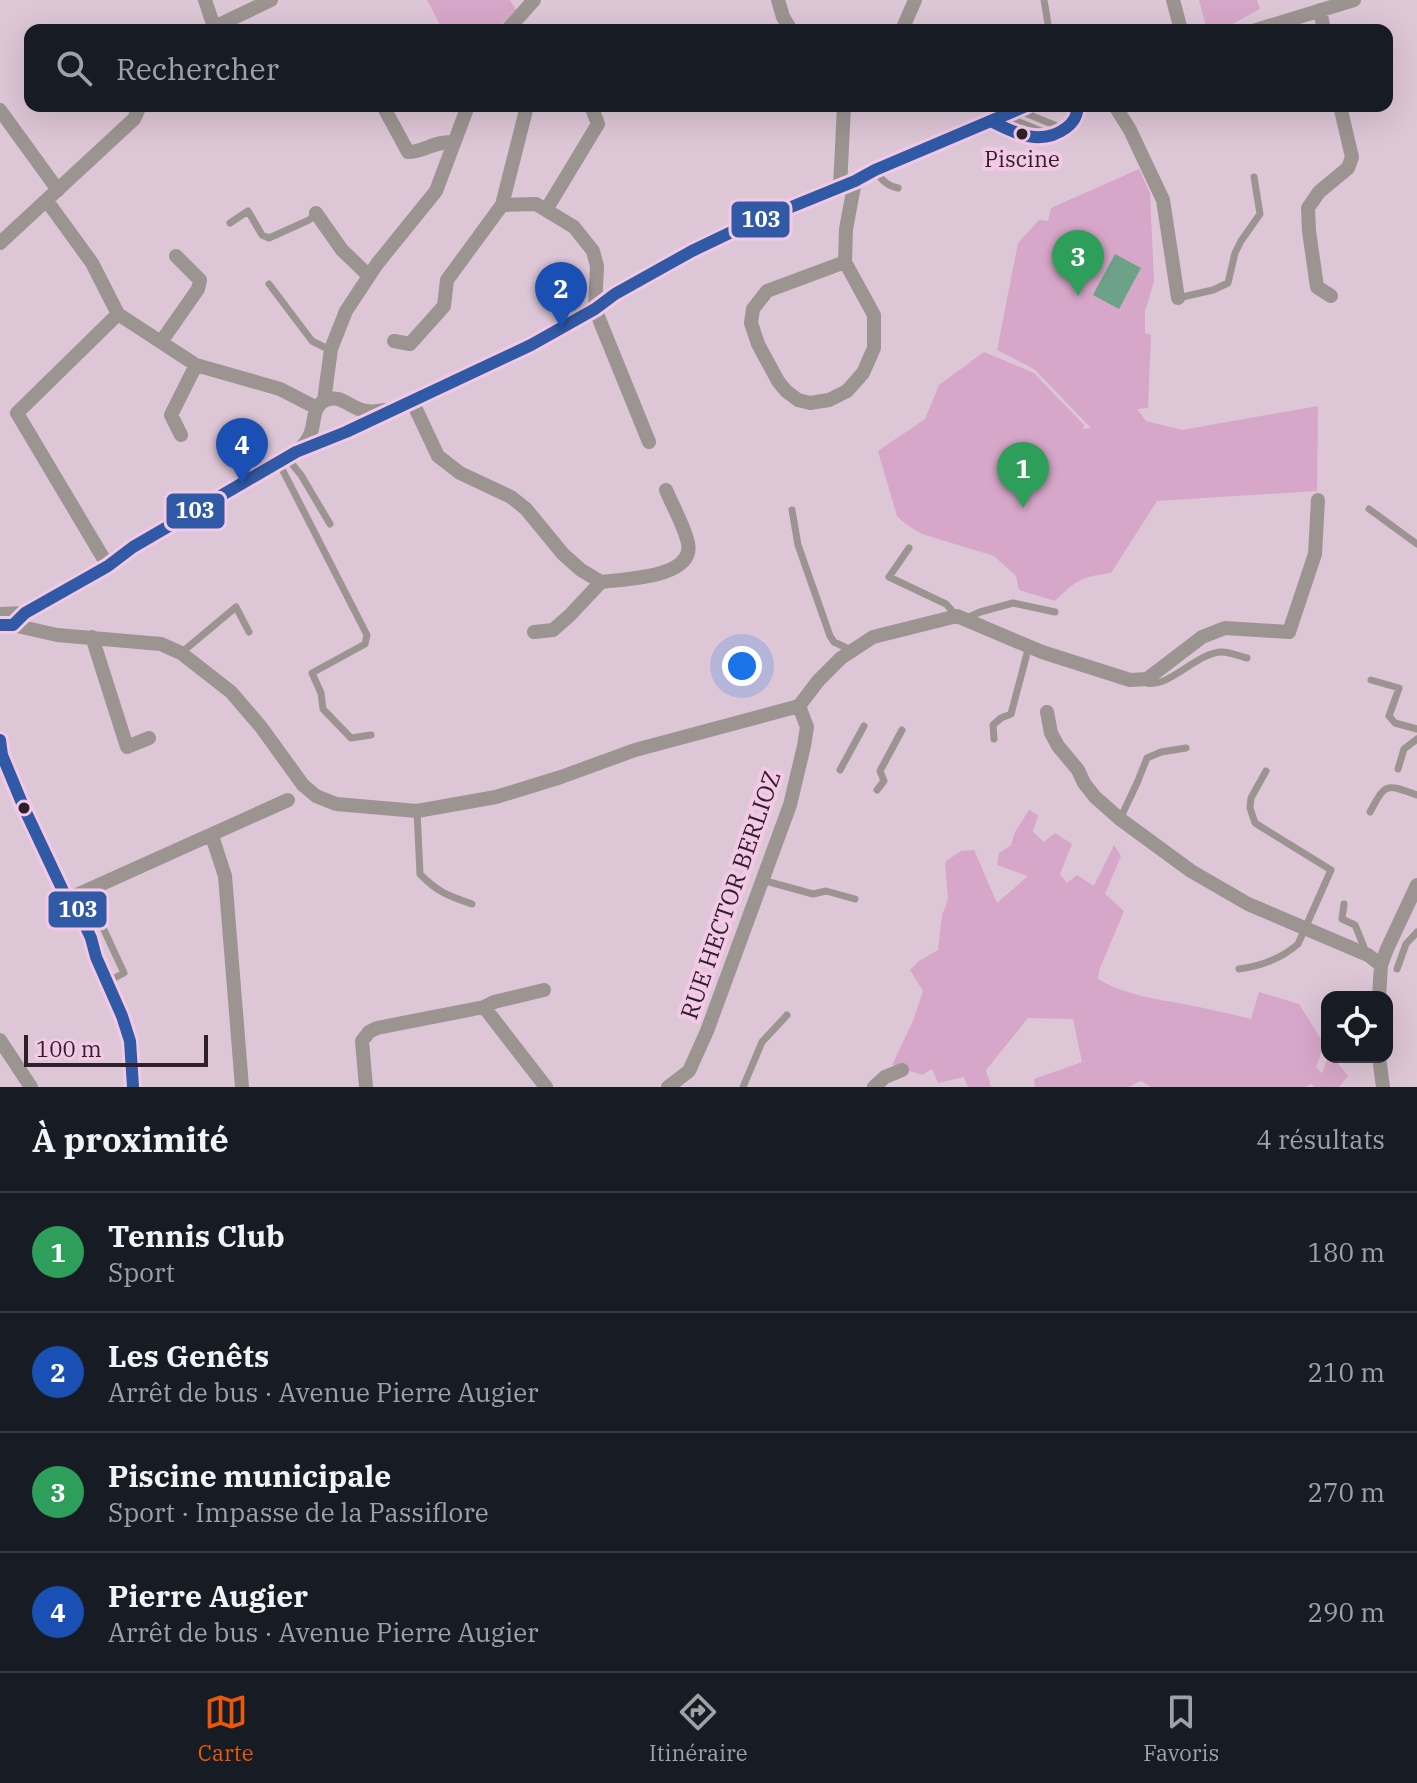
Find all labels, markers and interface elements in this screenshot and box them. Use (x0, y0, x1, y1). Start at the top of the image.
search box (24, 24, 1393, 112)
icon: search (52, 46, 96, 90)
text: Rechercher (116, 49, 279, 88)
marker: Piscine (1014, 126, 1030, 142)
place label: Piscine (984, 144, 1060, 173)
line badge: 103 (730, 200, 791, 239)
text: 103 (741, 204, 781, 233)
pin: 3 (1052, 230, 1104, 296)
pin: 2 (535, 262, 587, 328)
pin: 4 (216, 418, 268, 484)
pin: 1 (997, 442, 1049, 508)
line badge: 103 (165, 492, 226, 530)
text: 103 (175, 495, 215, 524)
your location (722, 646, 762, 686)
street label: RUE HECTOR BERLIOZ (672, 766, 788, 1023)
unlabelled marker (16, 800, 32, 816)
line badge: 103 (47, 890, 108, 929)
text: 103 (58, 894, 98, 923)
map controls (1321, 991, 1393, 1063)
button: locate (1321, 991, 1393, 1063)
scale bar (24, 1031, 208, 1067)
text: 100 m (36, 1034, 102, 1063)
text: À proximité (32, 1117, 229, 1161)
text: 4 résultats (1256, 1122, 1385, 1156)
text: Tennis Club (108, 1216, 285, 1255)
text: 1 (50, 1235, 66, 1269)
text: 180 m (1307, 1235, 1385, 1269)
text: Sport (108, 1255, 175, 1289)
text: Les Genêts (108, 1336, 269, 1375)
text: 2 (50, 1355, 66, 1389)
text: 210 m (1307, 1355, 1385, 1389)
text: Arrêt de bus · Avenue Pierre Augier (108, 1375, 539, 1409)
text: Piscine municipale (108, 1456, 391, 1495)
text: 3 (50, 1475, 66, 1509)
text: 270 m (1307, 1475, 1385, 1509)
text: Sport · Impasse de la Passiflore (108, 1495, 489, 1529)
text: Pierre Augier (108, 1576, 308, 1615)
text: 4 (50, 1595, 66, 1629)
text: 290 m (1307, 1595, 1385, 1629)
text: Arrêt de bus · Avenue Pierre Augier (108, 1615, 539, 1649)
tab: Carte (198, 1690, 253, 1767)
tab: Itinéraire (649, 1690, 748, 1767)
tab: Favoris (1143, 1690, 1219, 1767)

